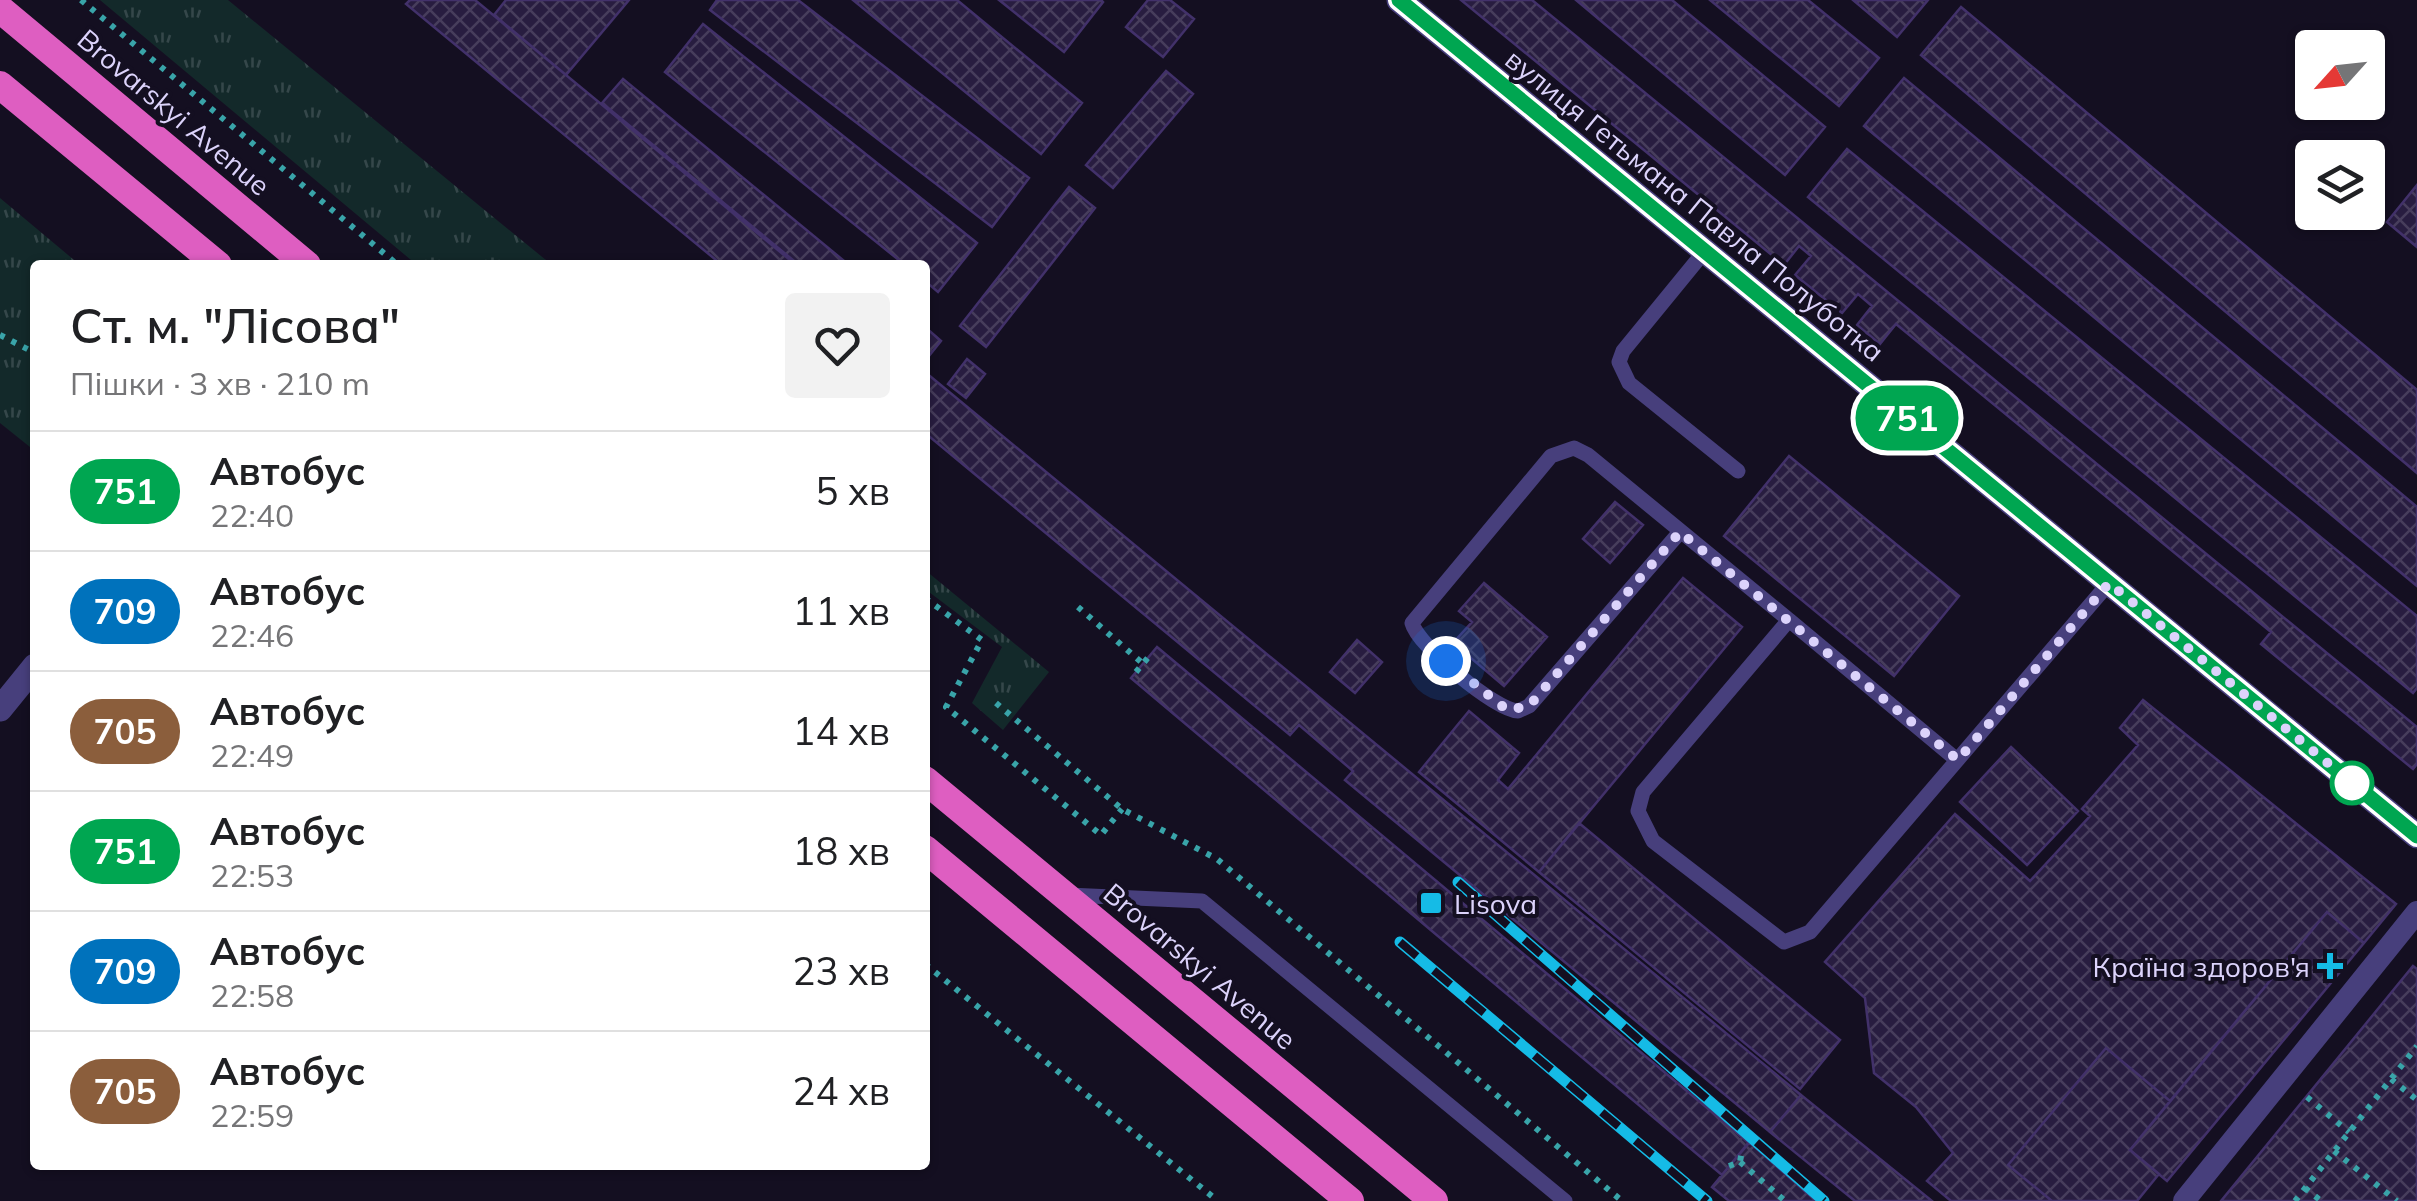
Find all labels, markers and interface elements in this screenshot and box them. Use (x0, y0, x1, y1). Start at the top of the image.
street label: Brovarskyi Avenue (71, 21, 277, 203)
north arrow (2295, 30, 2385, 120)
map controls (2295, 30, 2385, 230)
street label: вулиця Гетьмана Павла Полуботка (1499, 41, 1891, 369)
button: layers (2295, 140, 2385, 230)
button: heart (785, 293, 890, 398)
text: Ст. м. "Лісова" (70, 295, 400, 355)
text: Пішки · 3 хв · 210 m (70, 363, 370, 403)
line badge: 751 (1850, 386, 1964, 450)
text: 751 (1875, 396, 1939, 440)
text: Автобус (210, 447, 365, 495)
text: 5 хв (815, 467, 890, 515)
text: 751 (93, 469, 157, 513)
text: 22:40 (210, 495, 294, 535)
text: Автобус (210, 567, 365, 615)
text: 11 хв (793, 587, 890, 635)
text: 709 (93, 589, 157, 633)
text: 22:46 (210, 615, 294, 655)
your location (1421, 636, 1471, 686)
text: Автобус (210, 687, 365, 735)
text: 14 хв (793, 707, 890, 755)
text: 705 (93, 709, 157, 753)
text: 22:49 (210, 735, 294, 775)
unlabelled marker (2331, 762, 2373, 804)
text: Автобус (210, 807, 365, 855)
text: 18 хв (793, 827, 890, 875)
text: 751 (93, 829, 157, 873)
text: 22:53 (210, 855, 294, 895)
street label: Brovarskyi Avenue (1097, 875, 1303, 1057)
place label: Lisova (1454, 886, 1537, 921)
marker: Lisova (1418, 890, 1444, 916)
text: Автобус (210, 927, 365, 975)
text: 23 хв (793, 947, 890, 995)
text: 709 (93, 949, 157, 993)
place label: Країна здоров'я (2093, 949, 2310, 984)
marker: Країна здоров'я (2319, 955, 2341, 977)
text: 22:58 (210, 975, 294, 1015)
text: Автобус (210, 1047, 365, 1095)
text: 24 хв (793, 1067, 890, 1115)
text: 705 (93, 1069, 157, 1113)
text: 22:59 (210, 1095, 294, 1135)

